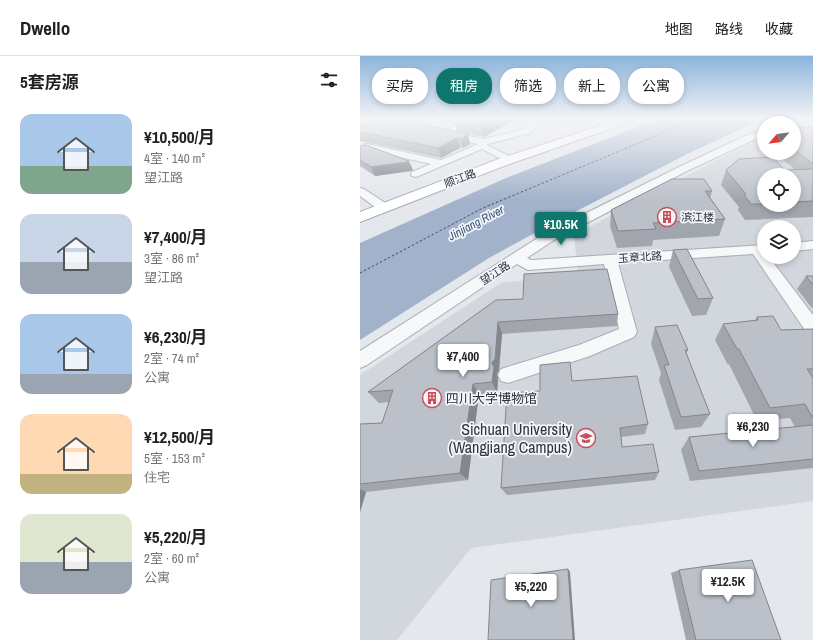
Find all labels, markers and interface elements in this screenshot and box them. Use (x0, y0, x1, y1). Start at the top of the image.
text: Dwello (20, 15, 70, 41)
text: 地图 (665, 20, 693, 38)
text: 路线 (715, 20, 743, 38)
text: 收藏 (765, 20, 793, 38)
chip: 买房 (372, 68, 428, 104)
chip: 租房 (436, 68, 492, 104)
chip: 筛选 (500, 68, 556, 104)
chip: 新上 (564, 68, 620, 104)
chip: 公寓 (628, 68, 684, 104)
icon: filters (318, 69, 340, 91)
text: 5套房源 (20, 70, 79, 93)
north arrow (757, 116, 801, 160)
map controls (757, 116, 801, 264)
text: ¥10,500/月 (144, 125, 215, 148)
icon: home (52, 130, 100, 178)
text: 4室 · 140 m² (144, 150, 205, 167)
street label: 顺江路 (442, 166, 478, 190)
button: locate (757, 168, 801, 212)
text: 望江路 (144, 169, 183, 186)
water label: Jinjiang River (445, 201, 507, 245)
building icon: 滨江楼 (656, 206, 678, 228)
place label: 滨江楼 (681, 210, 714, 224)
pin: ¥10.5K (528, 212, 594, 246)
text: ¥10.5K (544, 216, 578, 233)
button: layers (757, 220, 801, 264)
text: ¥7,400/月 (144, 225, 208, 248)
icon: home (52, 230, 100, 278)
street label: 玉章北路 (618, 248, 662, 266)
text: 3室 · 86 m² (144, 250, 199, 267)
street label: 望江路 (477, 258, 513, 288)
text: 望江路 (144, 269, 183, 286)
text: ¥6,230/月 (144, 325, 208, 348)
icon: home (52, 330, 100, 378)
pin: ¥7,400 (430, 344, 496, 378)
text: ¥7,400 (447, 348, 479, 365)
text: 2室 · 74 m² (144, 350, 199, 367)
text: 公寓 (144, 369, 170, 386)
building icon: 四川大学博物馆 (421, 387, 443, 409)
place label: 四川大学博物馆 (446, 390, 537, 407)
pin: ¥6,230 (720, 414, 786, 448)
place label: Sichuan University (Wangjiang Campus) (449, 418, 572, 458)
text: ¥6,230 (737, 418, 769, 435)
text: ¥12,500/月 (144, 425, 215, 448)
school or university icon: Sichuan University (Wangjiang Campus) (575, 427, 597, 449)
icon: home (52, 430, 100, 478)
text: 5室 · 153 m² (144, 450, 205, 467)
text: 住宅 (144, 469, 170, 486)
text: ¥5,220/月 (144, 525, 208, 548)
icon: home (52, 530, 100, 578)
text: 2室 · 60 m² (144, 550, 199, 567)
text: 公寓 (144, 569, 170, 586)
pin: ¥12.5K (695, 569, 761, 603)
text: ¥12.5K (711, 573, 745, 590)
pin: ¥5,220 (498, 574, 564, 608)
text: ¥5,220 (515, 578, 547, 595)

